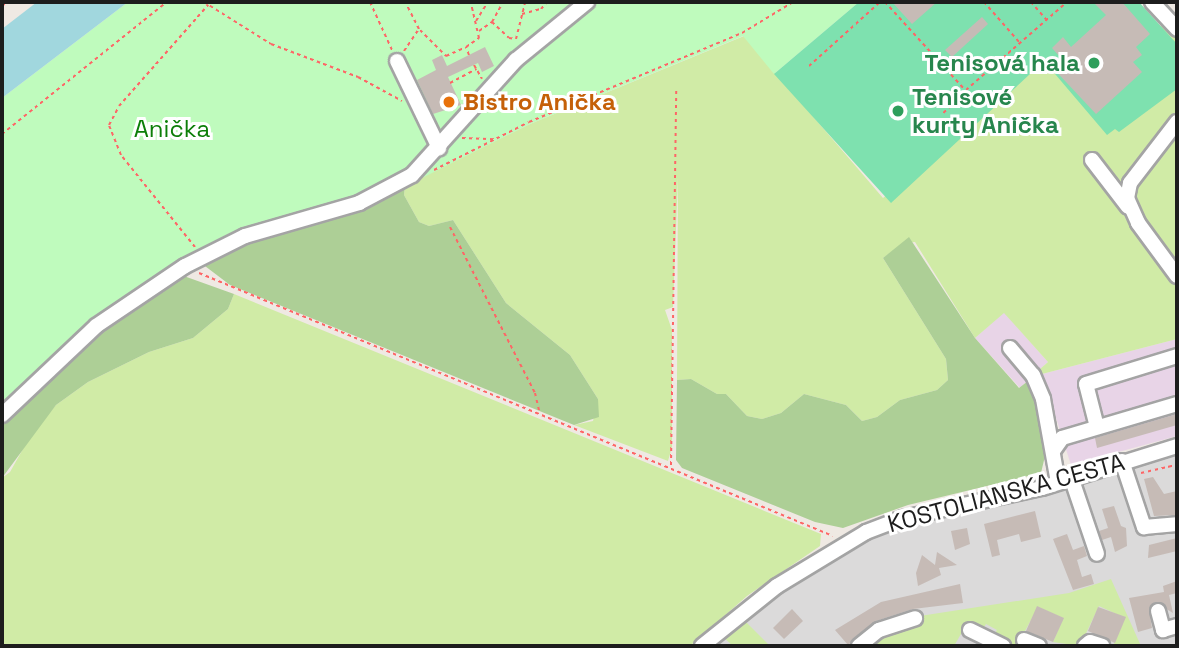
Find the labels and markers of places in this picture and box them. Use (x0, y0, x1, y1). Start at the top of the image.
place label: Tenisová hala (924, 49, 1080, 77)
marker: Tenisová hala (1086, 55, 1102, 71)
place label: Tenisové kurty Anička (912, 83, 1059, 139)
place label: Bistro Anička (463, 88, 616, 116)
marker: Bistro Anička (441, 94, 457, 110)
marker: Tenisové kurty Anička (890, 103, 906, 119)

